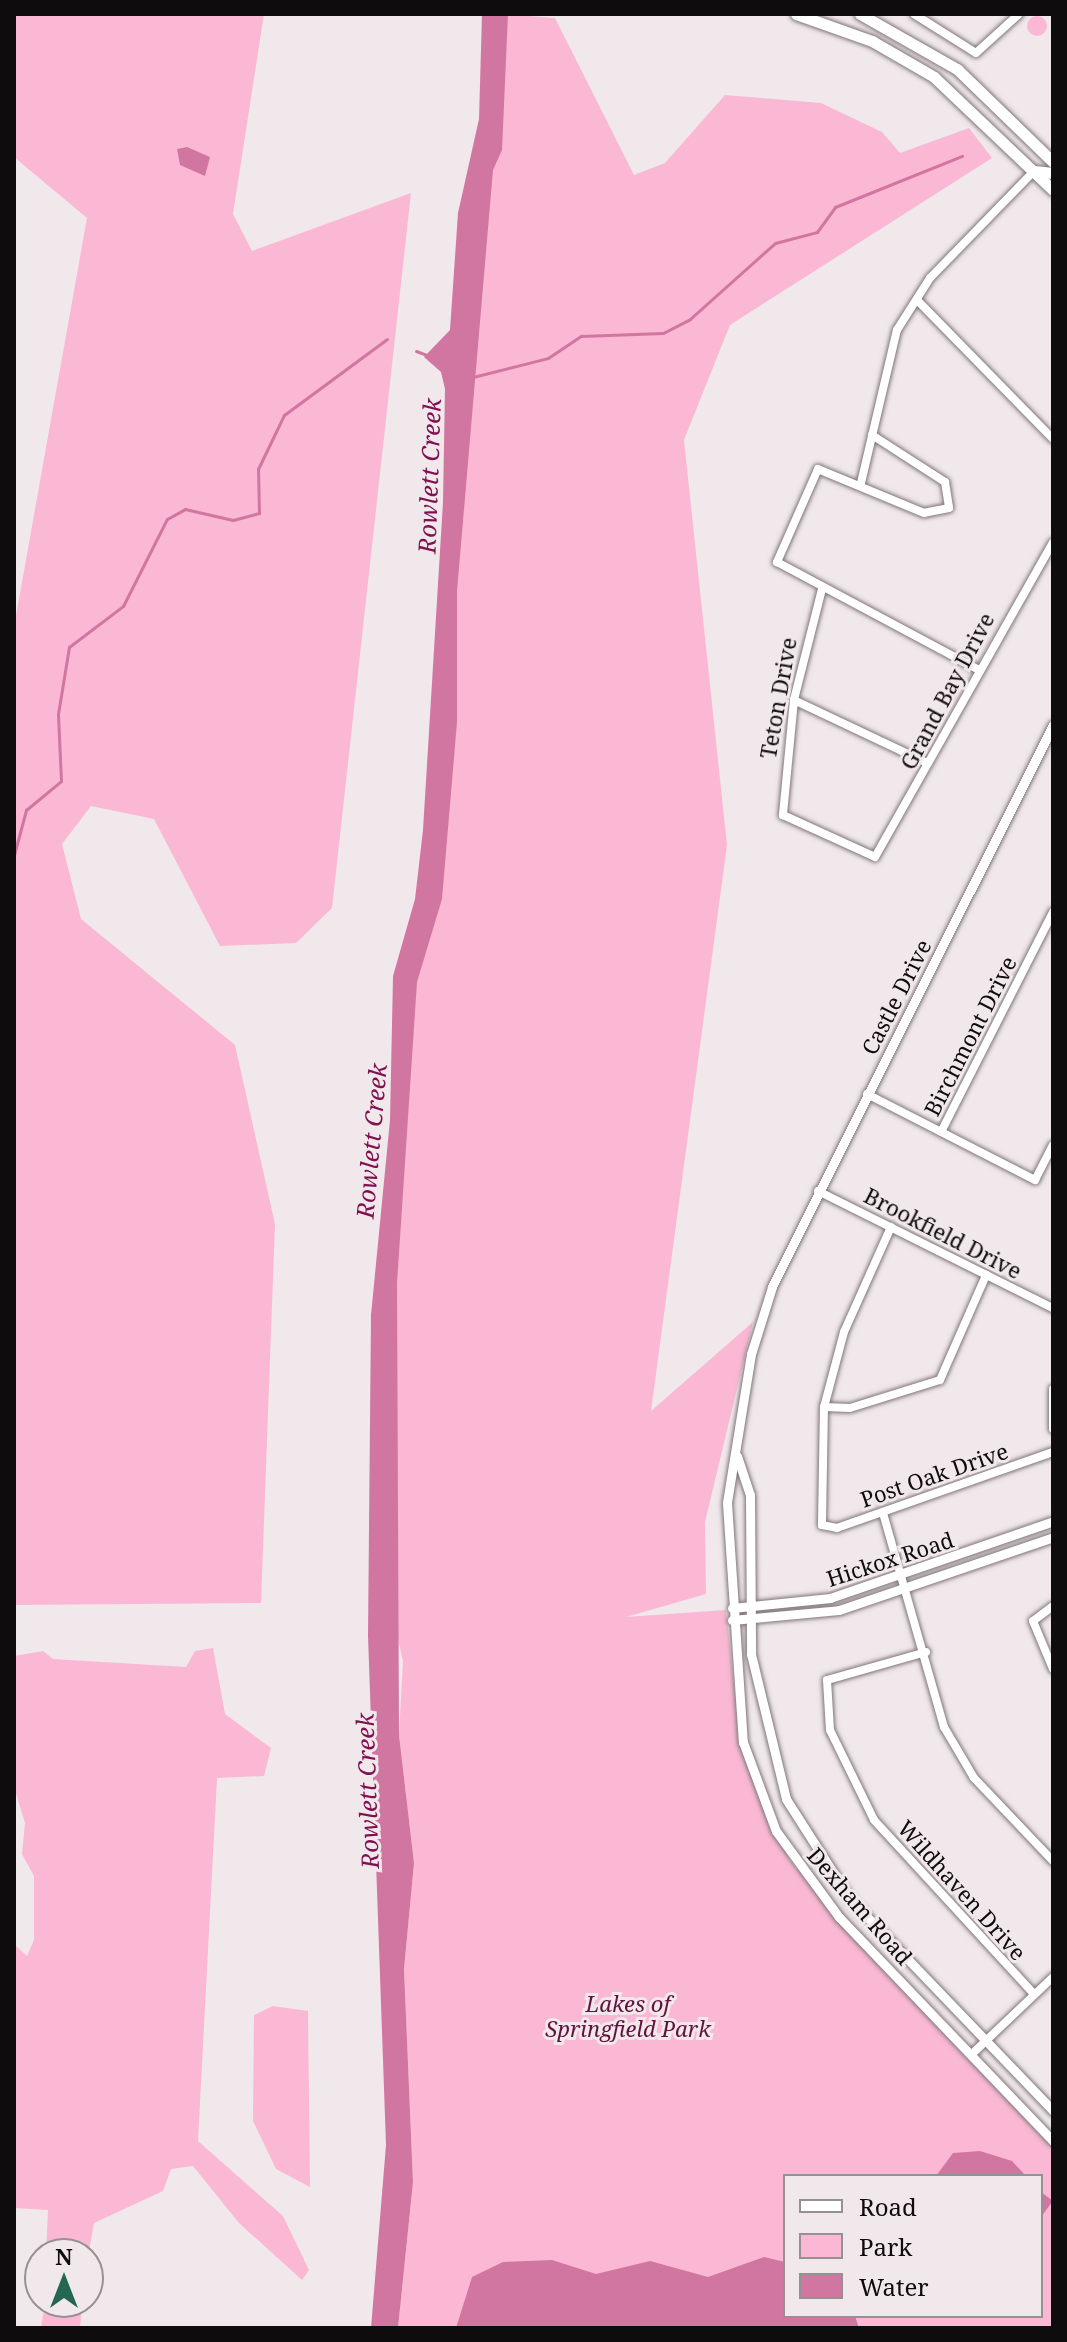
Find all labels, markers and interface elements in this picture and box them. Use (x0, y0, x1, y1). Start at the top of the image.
water label: Rowlett Creek (412, 398, 446, 554)
street label: Grand Bay Drive (895, 608, 999, 774)
street label: Teton Drive (754, 635, 802, 761)
street label: Castle Drive (856, 935, 936, 1059)
street label: Birchmont Drive (918, 952, 1022, 1120)
water label: Rowlett Creek (350, 1062, 392, 1220)
street label: Brookfield Drive (860, 1182, 1026, 1284)
street label: Post Oak Drive (857, 1437, 1011, 1513)
street label: Hickox Road (823, 1526, 957, 1592)
water label: Rowlett Creek (350, 1713, 384, 1869)
street label: Wildhaven Drive (892, 1815, 1032, 1965)
street label: Dexham Road (802, 1842, 918, 1970)
park label: Lakes of Springfield Park (545, 1990, 711, 2042)
legend (783, 2174, 1043, 2318)
text: Road (859, 2190, 917, 2223)
text: Park (859, 2230, 912, 2263)
north arrow (24, 2238, 104, 2318)
text: N (55, 2241, 73, 2271)
text: Water (859, 2270, 929, 2303)

